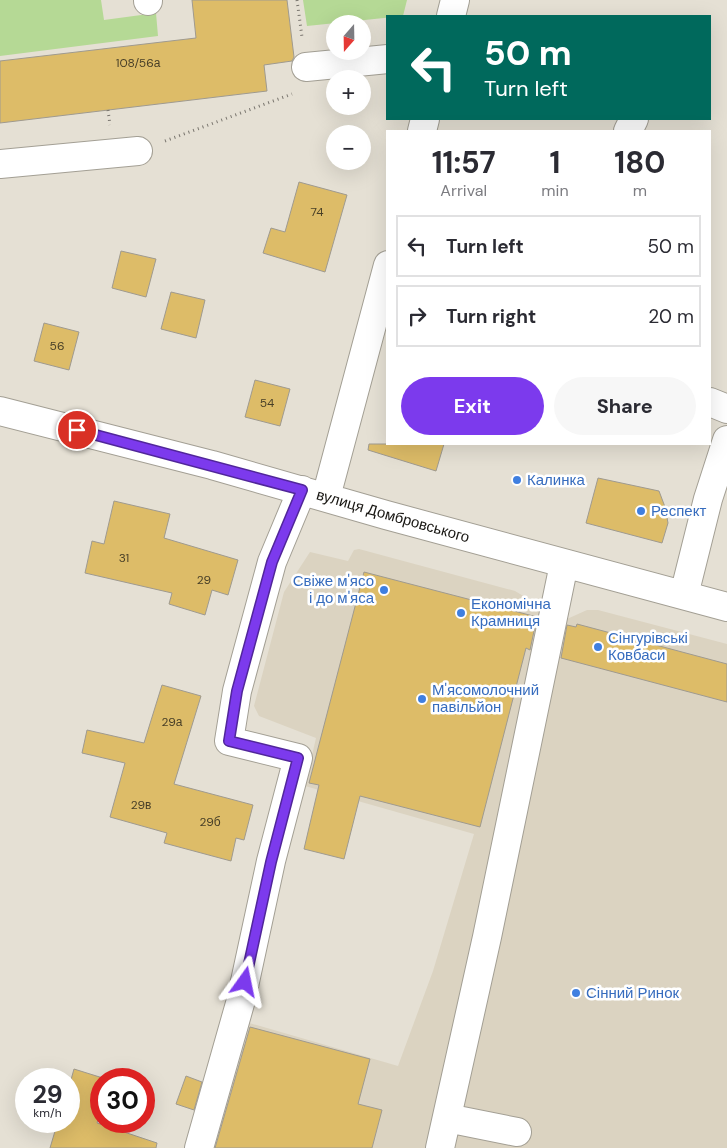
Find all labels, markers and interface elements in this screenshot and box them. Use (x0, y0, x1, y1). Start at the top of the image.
north arrow (326, 15, 371, 60)
map controls (326, 15, 371, 170)
text: 50 m (484, 30, 572, 76)
icon: left (401, 35, 466, 100)
house number: 108/56а (116, 55, 161, 71)
button: + (326, 70, 371, 115)
text: Turn left (484, 74, 568, 103)
button: − (326, 125, 371, 170)
text: 11:57 (432, 143, 496, 182)
text: 1 (550, 143, 560, 182)
text: 180 (614, 143, 665, 182)
text: Arrival (440, 180, 487, 201)
text: min (541, 180, 569, 201)
text: m (633, 180, 647, 201)
house number: 74 (311, 204, 323, 220)
icon: left (403, 232, 431, 260)
text: Turn left (446, 234, 524, 259)
text: 50 m (647, 234, 694, 259)
icon: right (403, 302, 431, 330)
text: Turn right (446, 304, 536, 329)
text: 20 m (648, 304, 694, 329)
house number: 56 (50, 338, 64, 354)
button: Exit (401, 377, 544, 435)
button: Share (554, 377, 696, 435)
house number: 54 (260, 395, 274, 411)
pin (56, 409, 98, 451)
icon: arrive (63, 416, 91, 444)
place label: Калинка (527, 470, 585, 490)
marker: Калинка (511, 474, 523, 486)
street label: вулиця Домбровського (314, 485, 472, 547)
place label: Респект (651, 501, 706, 521)
marker: Респект (635, 505, 647, 517)
house number: 31 (119, 550, 129, 566)
place label: Свіже м'ясо і до м'яса (293, 571, 375, 608)
house number: 29 (197, 572, 211, 588)
marker: Свіже м'ясо і до м'яса (378, 584, 390, 596)
place label: Економічна Крамниця (471, 594, 551, 631)
marker: Економічна Крамниця (455, 607, 467, 619)
place label: Сінгурівські Ковбаси (608, 628, 688, 665)
marker: Сінгурівські Ковбаси (592, 641, 604, 653)
place label: М'ясомолочний павільйон (432, 680, 539, 717)
marker: М'ясомолочний павільйон (416, 693, 428, 705)
house number: 29а (161, 714, 183, 730)
house number: 29в (131, 797, 151, 813)
house number: 29б (199, 814, 221, 830)
position arrow (218, 955, 270, 1007)
place label: Сінний Ринок (586, 983, 679, 1003)
marker: Сінний Ринок (570, 987, 582, 999)
speed limit sign: 30 (90, 1068, 155, 1133)
text: 29 (32, 1078, 63, 1111)
text: km/h (33, 1105, 62, 1121)

